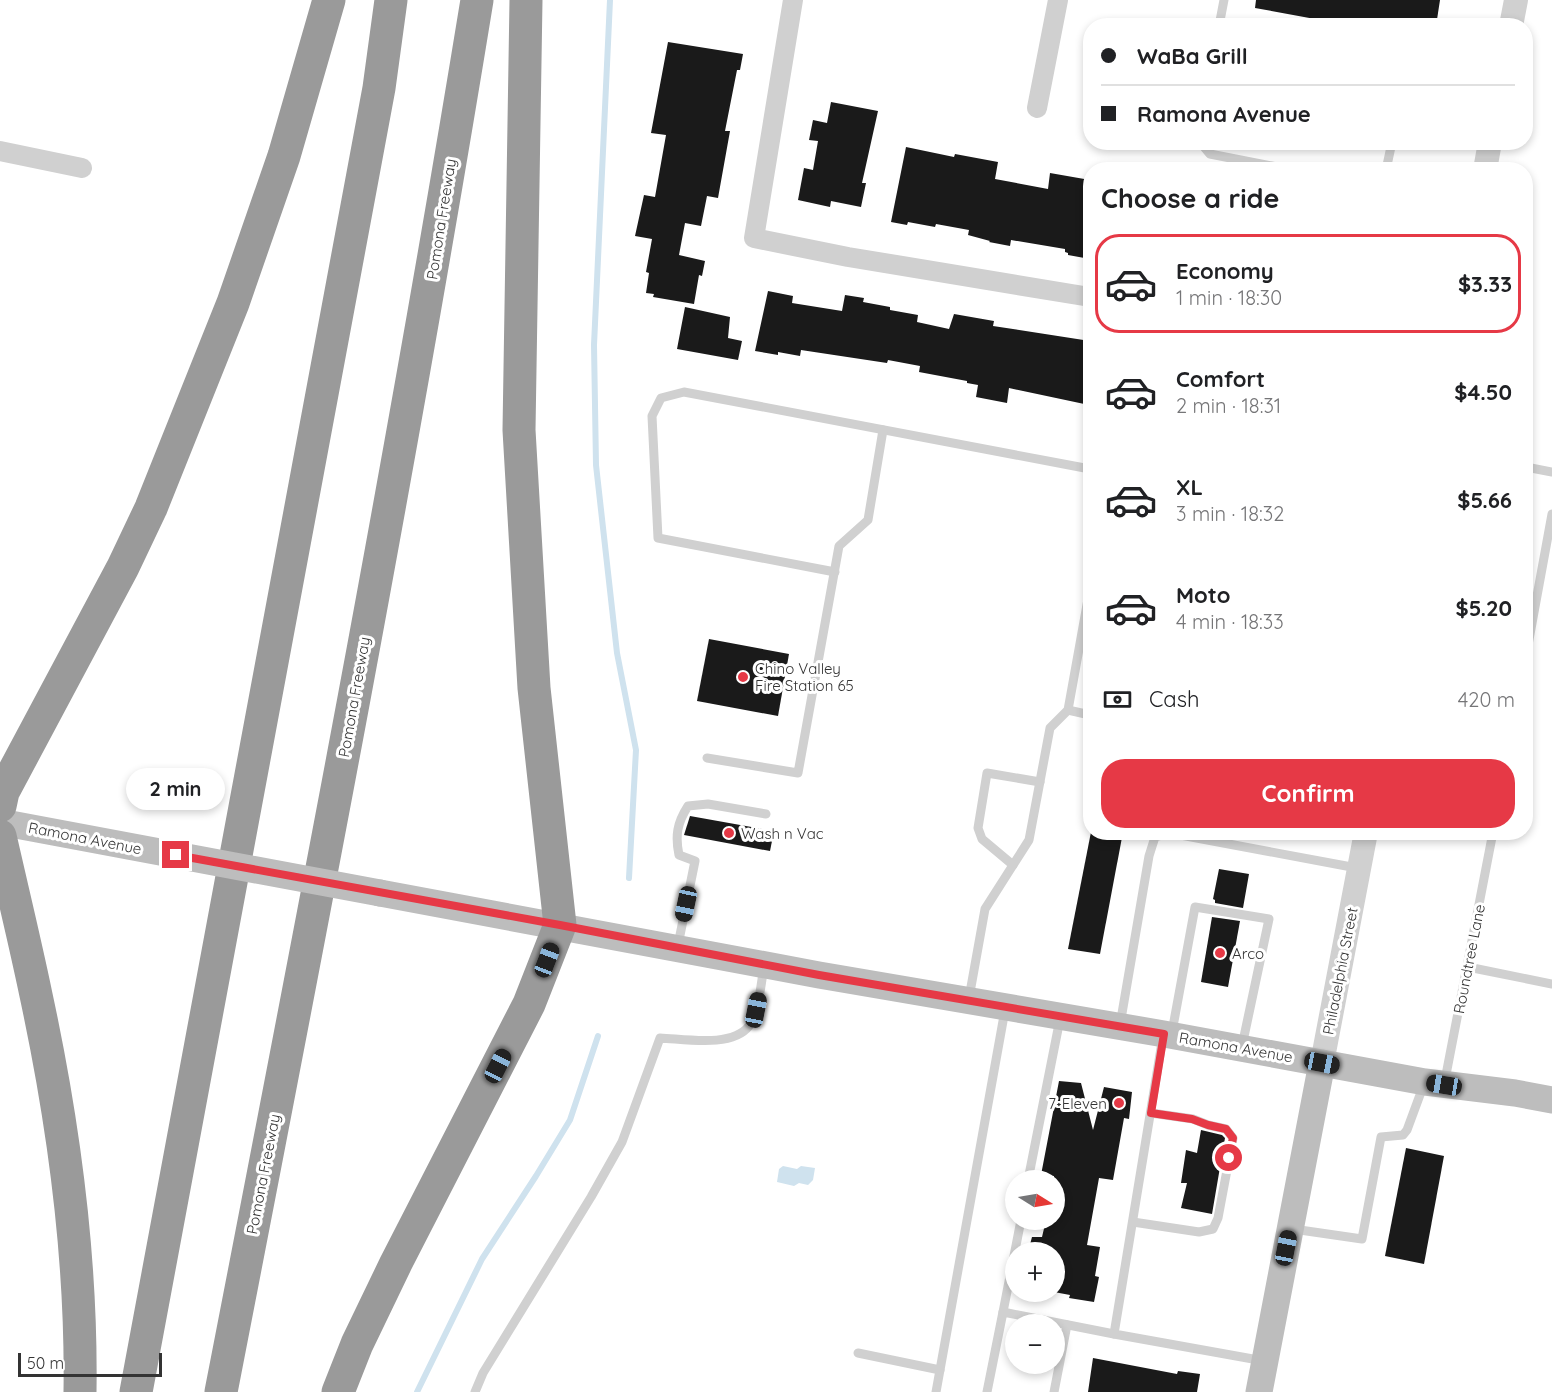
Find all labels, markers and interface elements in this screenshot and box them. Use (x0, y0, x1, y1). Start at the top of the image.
text: WaBa Grill (1137, 42, 1248, 70)
text: Ramona Avenue (1137, 100, 1311, 128)
street label: Pomona Freeway (422, 157, 460, 281)
text: Choose a ride (1101, 181, 1279, 215)
icon: car (1104, 257, 1158, 311)
text: Economy (1176, 257, 1274, 285)
text: $3.33 (1458, 270, 1512, 298)
text: 1 min · 18:30 (1176, 285, 1282, 310)
icon: car (1104, 365, 1158, 419)
text: Comfort (1176, 365, 1265, 393)
text: $4.50 (1454, 378, 1512, 406)
text: 2 min · 18:31 (1176, 393, 1281, 418)
icon: car (1104, 473, 1158, 527)
text: XL (1176, 473, 1203, 501)
text: $5.66 (1457, 486, 1512, 514)
text: 3 min · 18:32 (1176, 501, 1284, 526)
icon: car (1104, 581, 1158, 635)
text: Moto (1176, 581, 1230, 609)
text: $5.20 (1456, 594, 1512, 622)
text: 4 min · 18:33 (1176, 609, 1284, 634)
street label: Pomona Freeway (334, 635, 374, 759)
place label: Chino Valley Fire Station 65 (755, 659, 854, 695)
marker: Chino Valley Fire Station 65 (736, 670, 750, 684)
icon: cash (1101, 683, 1134, 716)
text: Cash (1149, 685, 1200, 713)
text: 420 m (1458, 687, 1515, 712)
button: Confirm (1101, 759, 1515, 828)
callout: 2 min (126, 768, 225, 810)
text: 2 min (149, 776, 202, 801)
street label: Ramona Avenue (27, 818, 143, 858)
place label: Wash n Vac (741, 824, 824, 843)
marker: Wash n Vac (722, 826, 736, 840)
route end (162, 841, 189, 868)
car (673, 885, 699, 923)
street label: Roundtree Lane (1449, 903, 1489, 1015)
street label: Philadelphia Street (1318, 906, 1362, 1036)
car (532, 940, 562, 980)
place label: Arco (1232, 944, 1264, 963)
marker: Arco (1213, 946, 1227, 960)
car (744, 991, 768, 1029)
street label: Ramona Avenue (1178, 1028, 1294, 1066)
car (482, 1046, 514, 1086)
car (1303, 1051, 1341, 1075)
car (1425, 1073, 1463, 1097)
place label: 7-Eleven (1048, 1094, 1107, 1113)
marker: 7-Eleven (1112, 1096, 1126, 1110)
street label: Pomona Freeway (242, 1112, 284, 1236)
route start (1215, 1144, 1242, 1171)
north arrow (1005, 1170, 1065, 1230)
map controls (1005, 1170, 1065, 1374)
car (1274, 1229, 1298, 1267)
button: + (1005, 1242, 1065, 1302)
button: − (1005, 1314, 1065, 1374)
scale bar (18, 1350, 162, 1378)
text: 50 m (27, 1353, 64, 1373)

